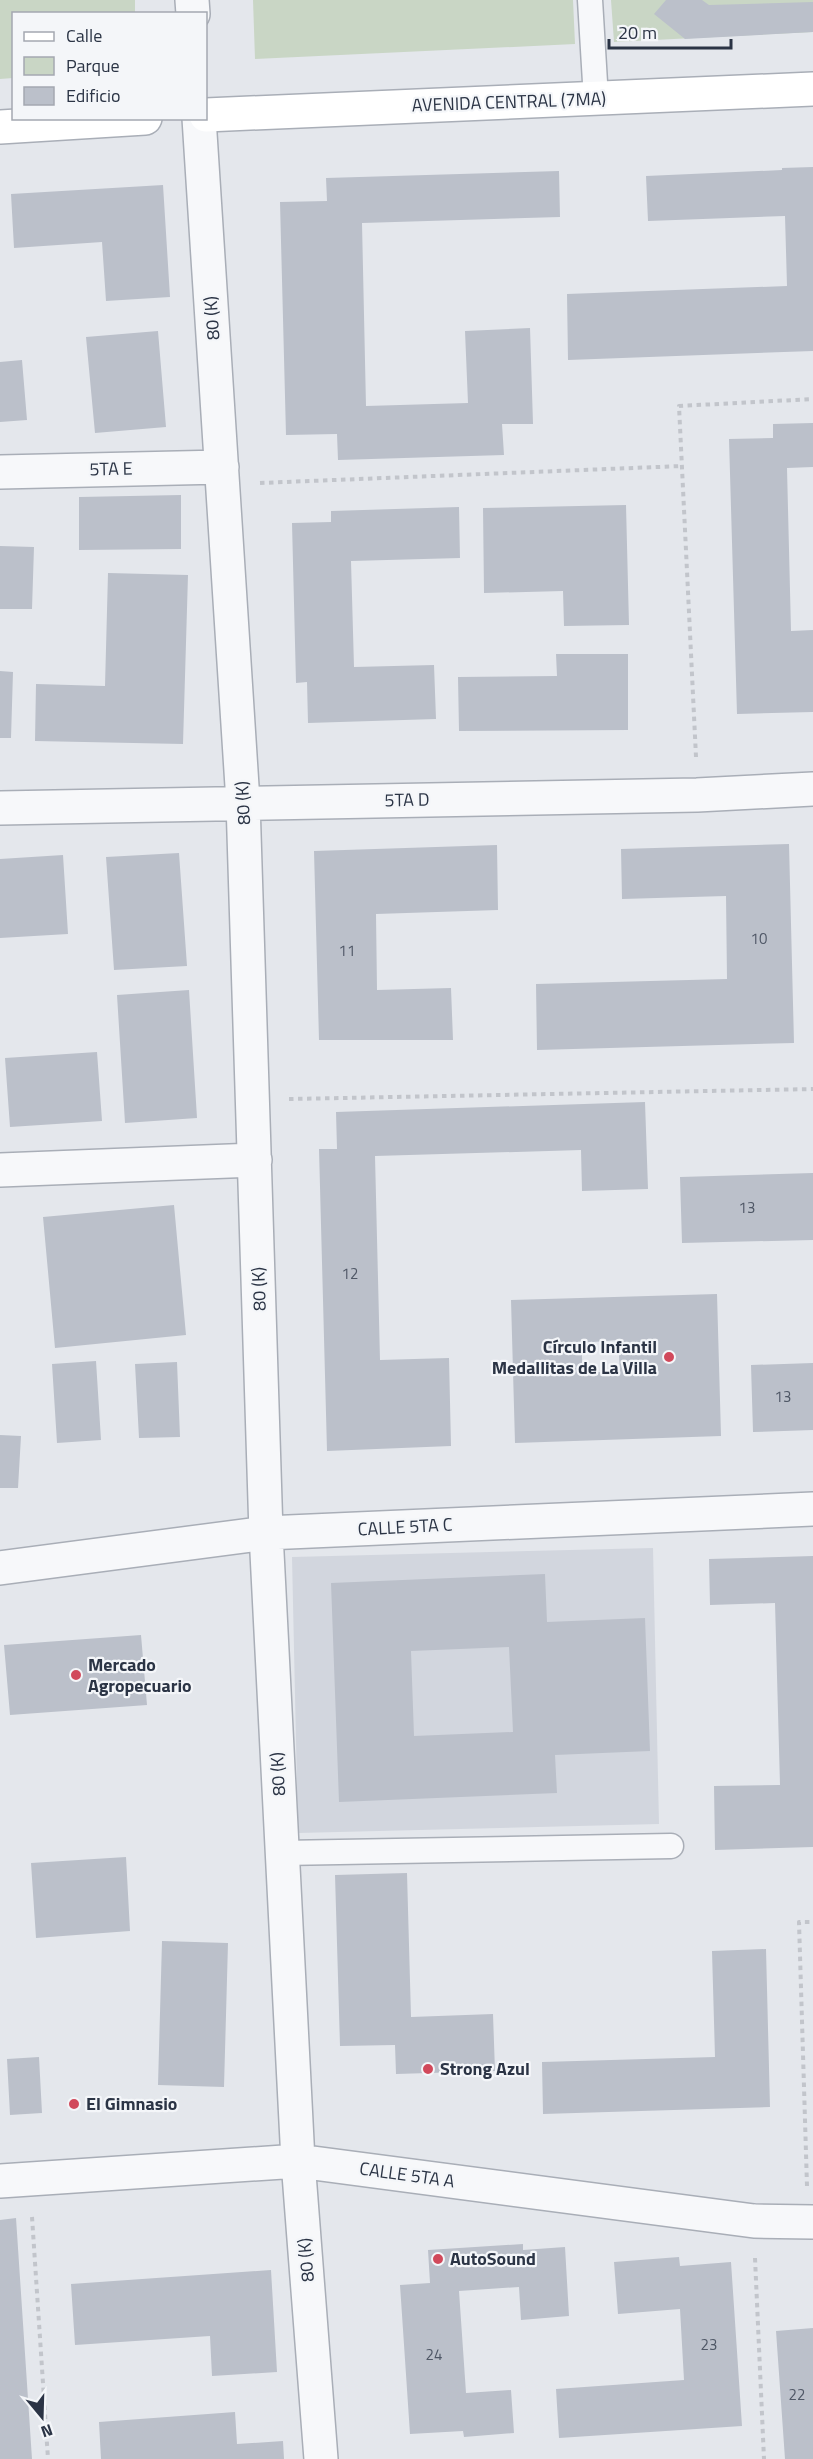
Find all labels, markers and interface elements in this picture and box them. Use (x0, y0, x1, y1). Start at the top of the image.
legend (12, 12, 207, 120)
scale bar (609, 12, 730, 50)
text: 20 m (618, 19, 657, 46)
text: Calle (66, 22, 102, 49)
text: Parque (66, 52, 120, 79)
text: Edificio (66, 82, 120, 109)
street label: AVENIDA CENTRAL (7MA) (411, 85, 607, 118)
street label: 80 (K) (197, 295, 226, 341)
street label: 5TA E (89, 455, 133, 482)
street label: 80 (K) (228, 780, 257, 826)
street label: 5TA D (384, 786, 430, 813)
house number: 10 (751, 927, 767, 950)
house number: 11 (339, 939, 355, 962)
house number: 13 (739, 1196, 755, 1219)
house number: 12 (342, 1262, 358, 1285)
street label: 80 (K) (244, 1267, 273, 1311)
place label: Círculo Infantil Medallitas de La Villa (492, 1333, 657, 1381)
marker: Círculo Infantil Medallitas de La Villa (662, 1350, 676, 1364)
house number: 13 (775, 1385, 791, 1408)
street label: CALLE 5TA C (357, 1511, 453, 1542)
place label: Mercado Agropecuario (88, 1651, 192, 1699)
marker: Mercado Agropecuario (69, 1668, 83, 1682)
street label: 80 (K) (263, 1751, 292, 1797)
place label: Strong Azul (440, 2055, 530, 2082)
marker: Strong Azul (421, 2062, 435, 2076)
place label: El Gimnasio (86, 2090, 177, 2117)
marker: El Gimnasio (67, 2097, 81, 2111)
street label: CALLE 5TA A (358, 2154, 457, 2195)
street label: 80 (K) (290, 2237, 321, 2283)
place label: AutoSound (450, 2245, 536, 2272)
marker: AutoSound (431, 2252, 445, 2266)
house number: 23 (701, 2333, 717, 2356)
house number: 24 (426, 2343, 442, 2366)
house number: 22 (789, 2383, 805, 2406)
north arrow (12, 2387, 72, 2447)
text: N (38, 2418, 56, 2444)

